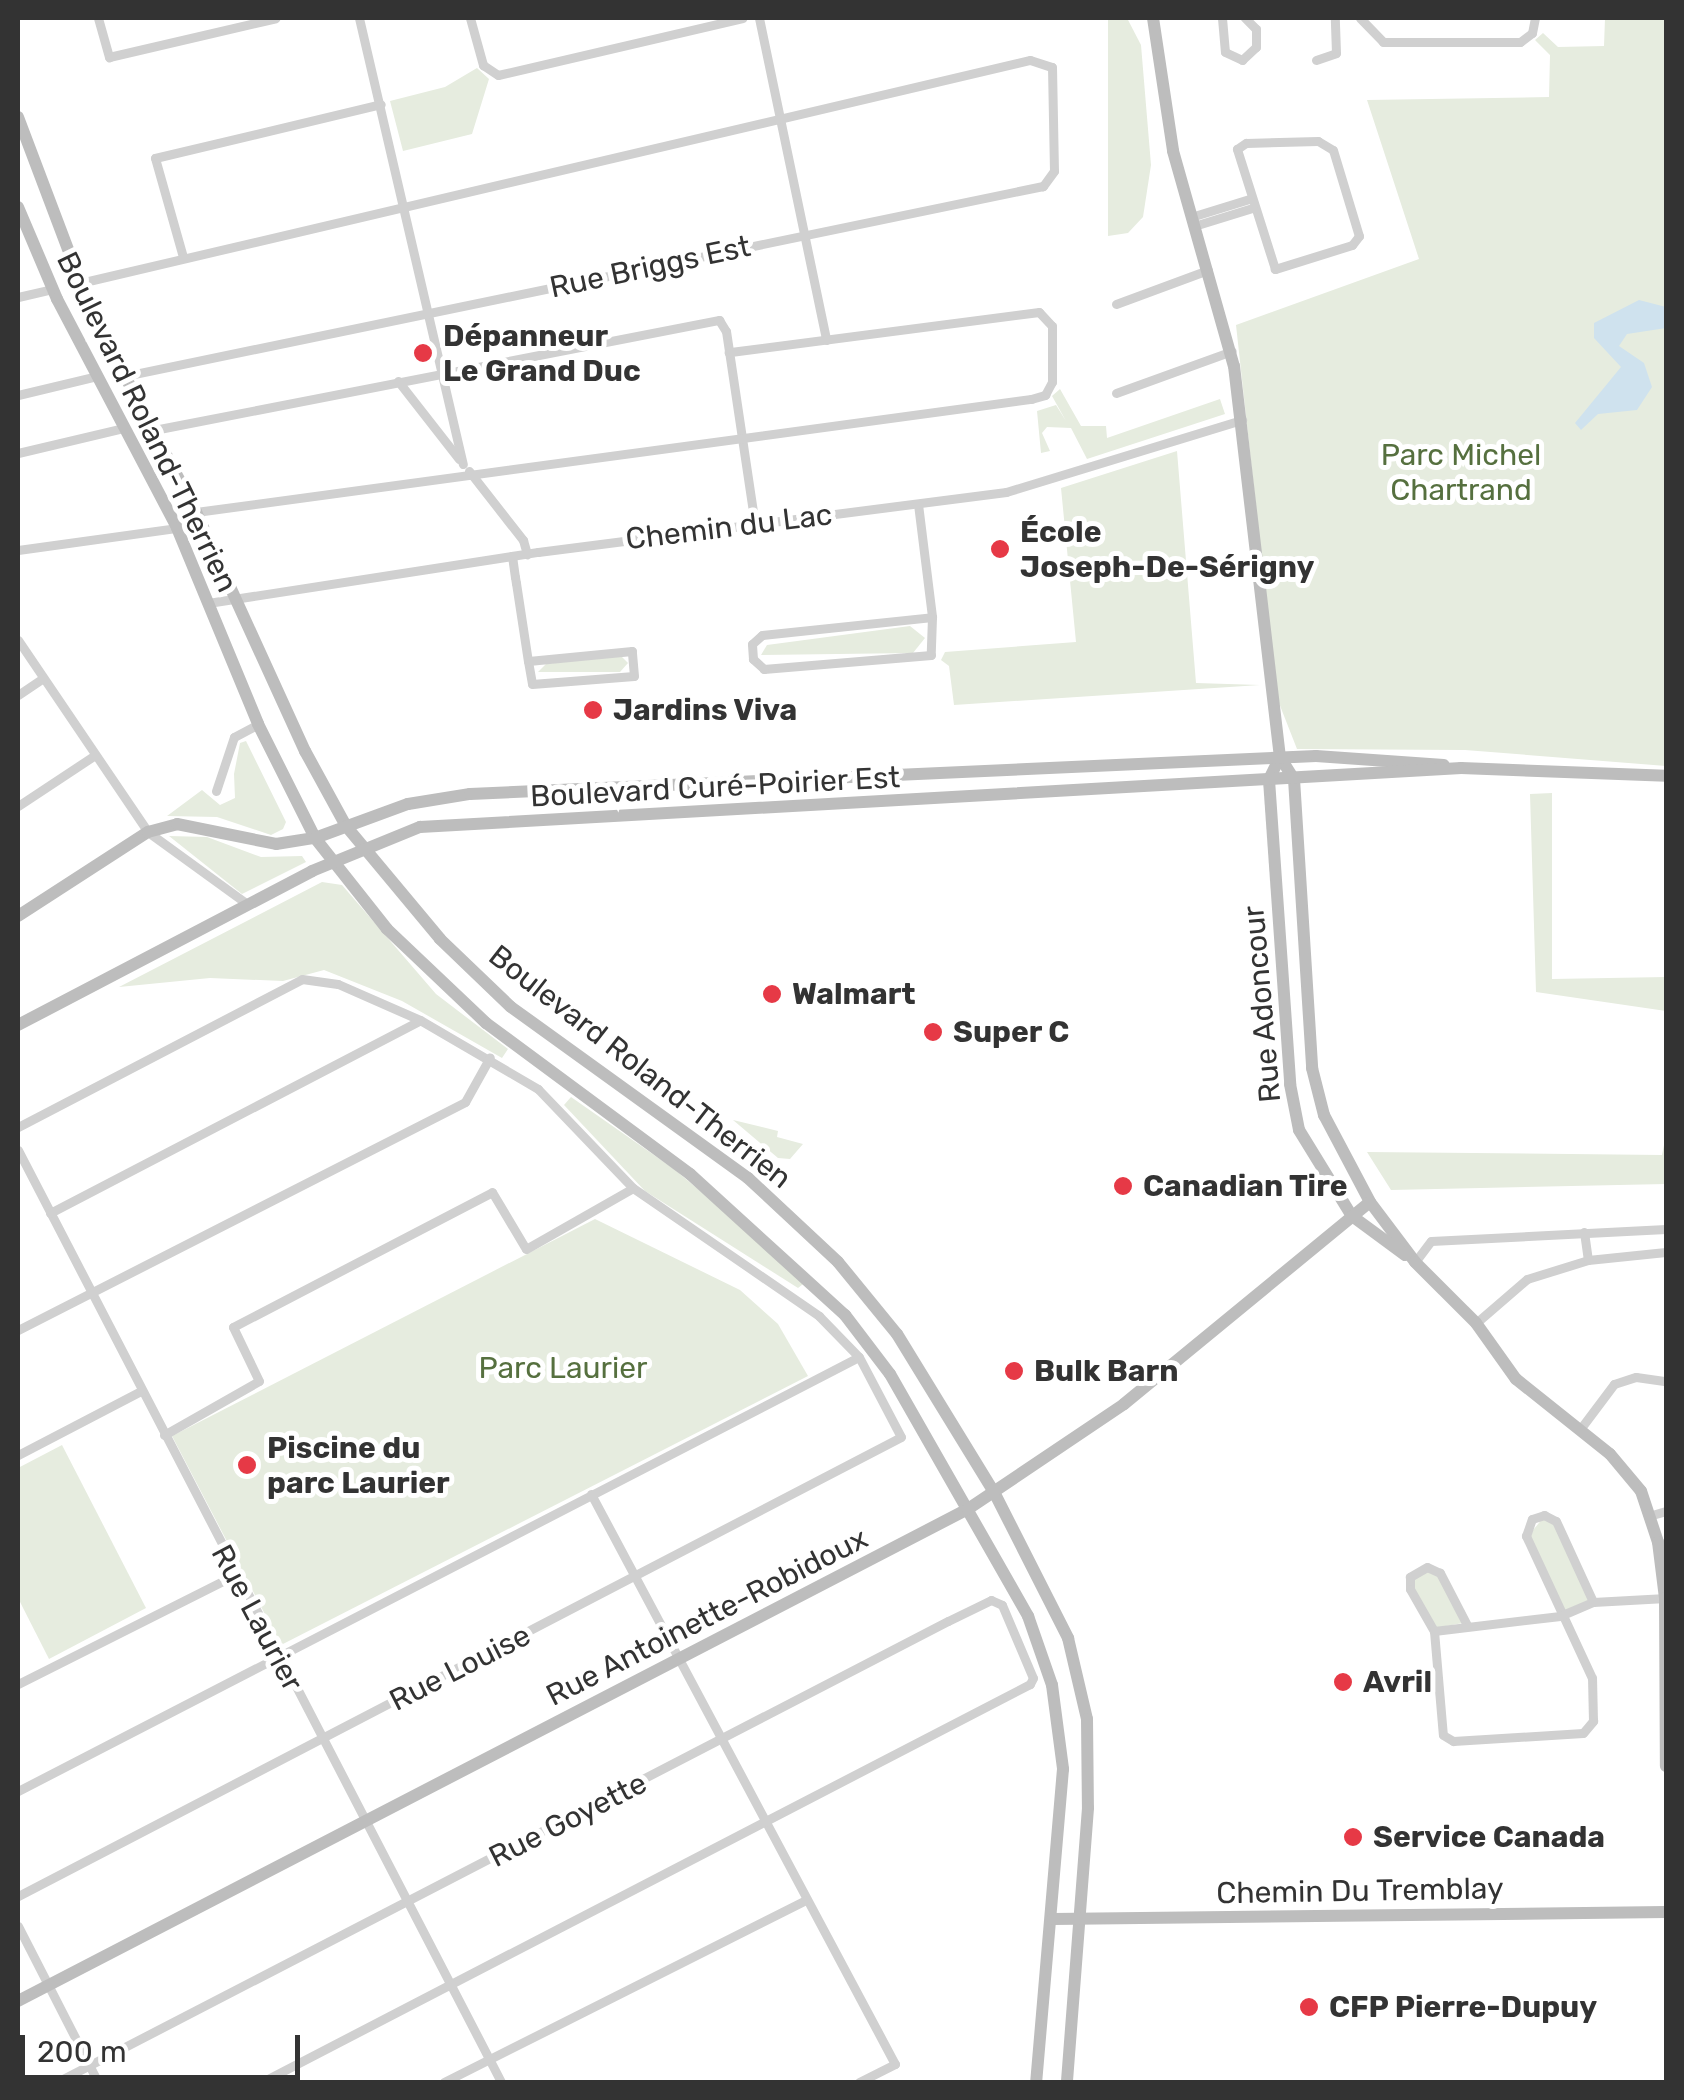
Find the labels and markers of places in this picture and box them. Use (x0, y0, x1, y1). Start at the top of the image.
place label: Dépanneur Le Grand Duc (443, 318, 641, 388)
marker: Dépanneur Le Grand Duc (412, 342, 434, 364)
place label: École Joseph-De-Sérigny (1020, 514, 1314, 584)
marker: École Joseph-De-Sérigny (989, 538, 1011, 560)
place label: Jardins Viva (613, 692, 798, 728)
marker: Jardins Viva (582, 699, 604, 721)
place label: Walmart (792, 976, 915, 1012)
marker: Walmart (761, 983, 783, 1005)
place label: Super C (953, 1014, 1070, 1050)
marker: Super C (922, 1021, 944, 1043)
place label: Canadian Tire (1143, 1168, 1348, 1204)
marker: Canadian Tire (1112, 1175, 1134, 1197)
place label: Bulk Barn (1034, 1353, 1179, 1389)
marker: Bulk Barn (1003, 1360, 1025, 1382)
place label: Piscine du parc Laurier (267, 1430, 450, 1500)
marker: Piscine du parc Laurier (236, 1454, 258, 1476)
place label: Avril (1363, 1664, 1432, 1700)
marker: Avril (1332, 1671, 1354, 1693)
place label: Service Canada (1373, 1819, 1605, 1855)
marker: Service Canada (1342, 1826, 1364, 1848)
place label: CFP Pierre-Dupuy (1329, 1989, 1598, 2025)
marker: CFP Pierre-Dupuy (1298, 1996, 1320, 2018)

